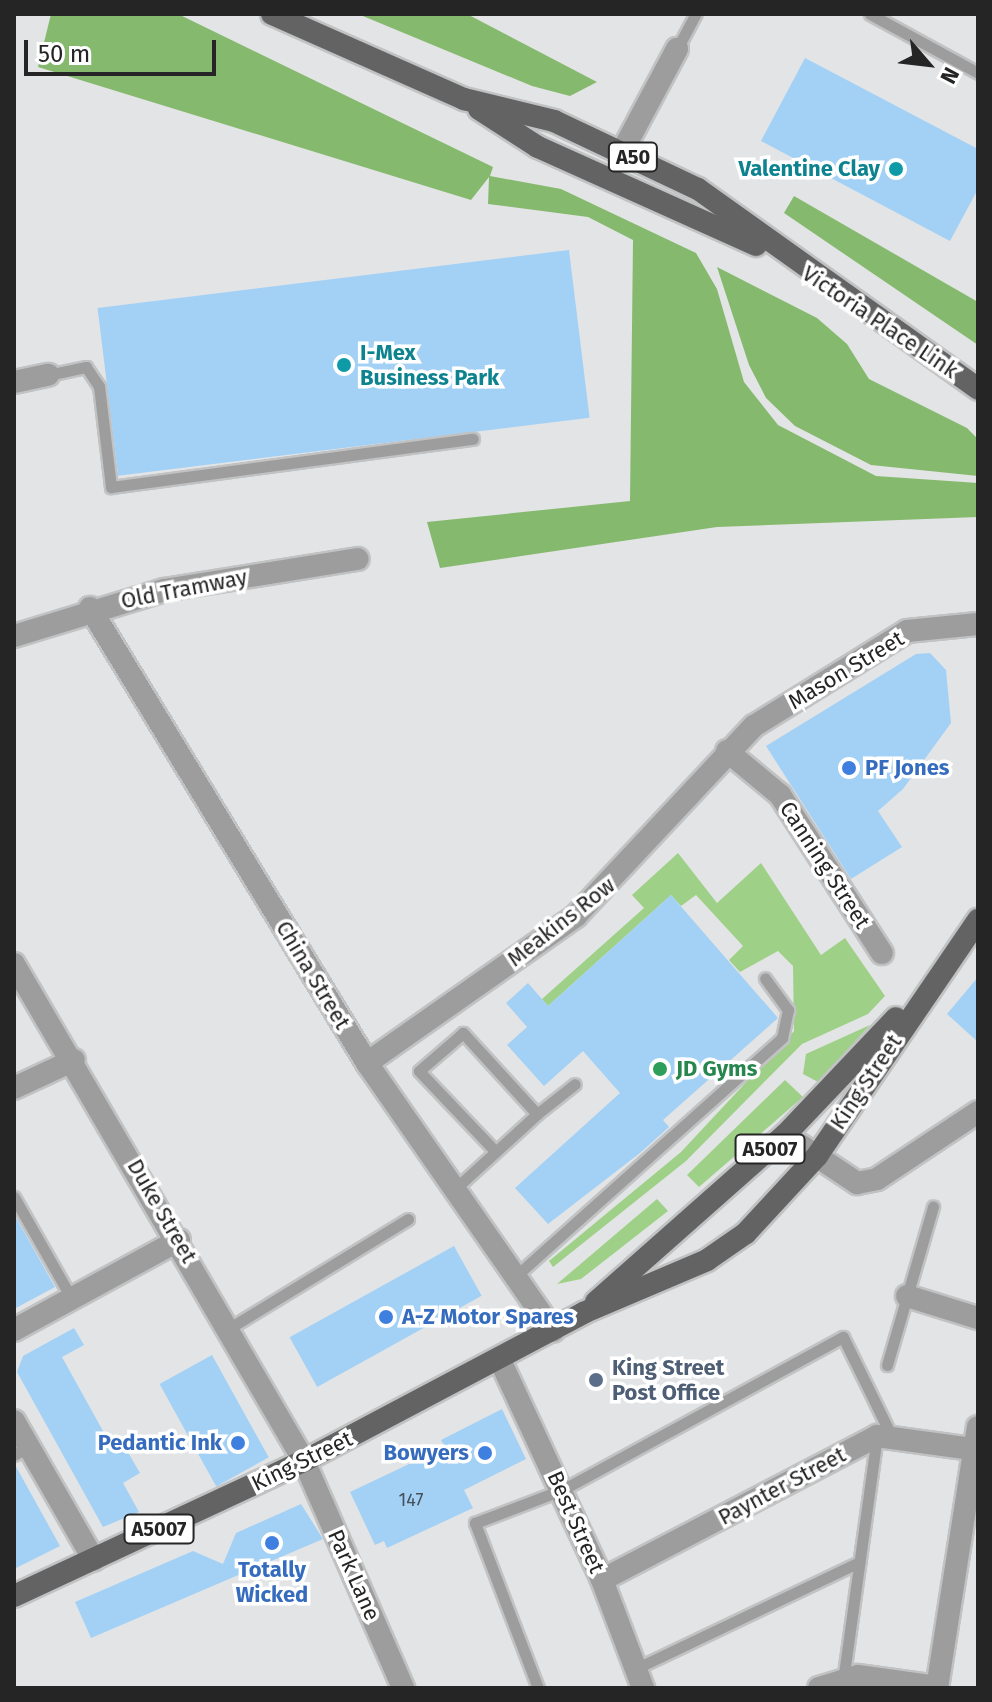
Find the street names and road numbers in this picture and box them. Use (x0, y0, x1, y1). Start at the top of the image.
road number: A50 (607, 141, 659, 173)
street label: Victoria Place Link (797, 260, 963, 384)
street label: Old Tramway (119, 564, 249, 614)
street label: Mason Street (783, 625, 909, 715)
street label: Canning Street (774, 797, 876, 933)
street label: Meakins Row (502, 872, 620, 972)
street label: China Street (270, 916, 356, 1034)
street label: King Street (825, 1029, 907, 1135)
road number: A5007 (734, 1133, 806, 1165)
street label: Duke Street (122, 1154, 202, 1268)
street label: King Street (247, 1425, 357, 1497)
street label: Paynter Street (714, 1441, 850, 1531)
street label: Best Street (542, 1467, 610, 1577)
road number: A5007 (123, 1513, 195, 1545)
street label: Park Lane (322, 1525, 386, 1625)

